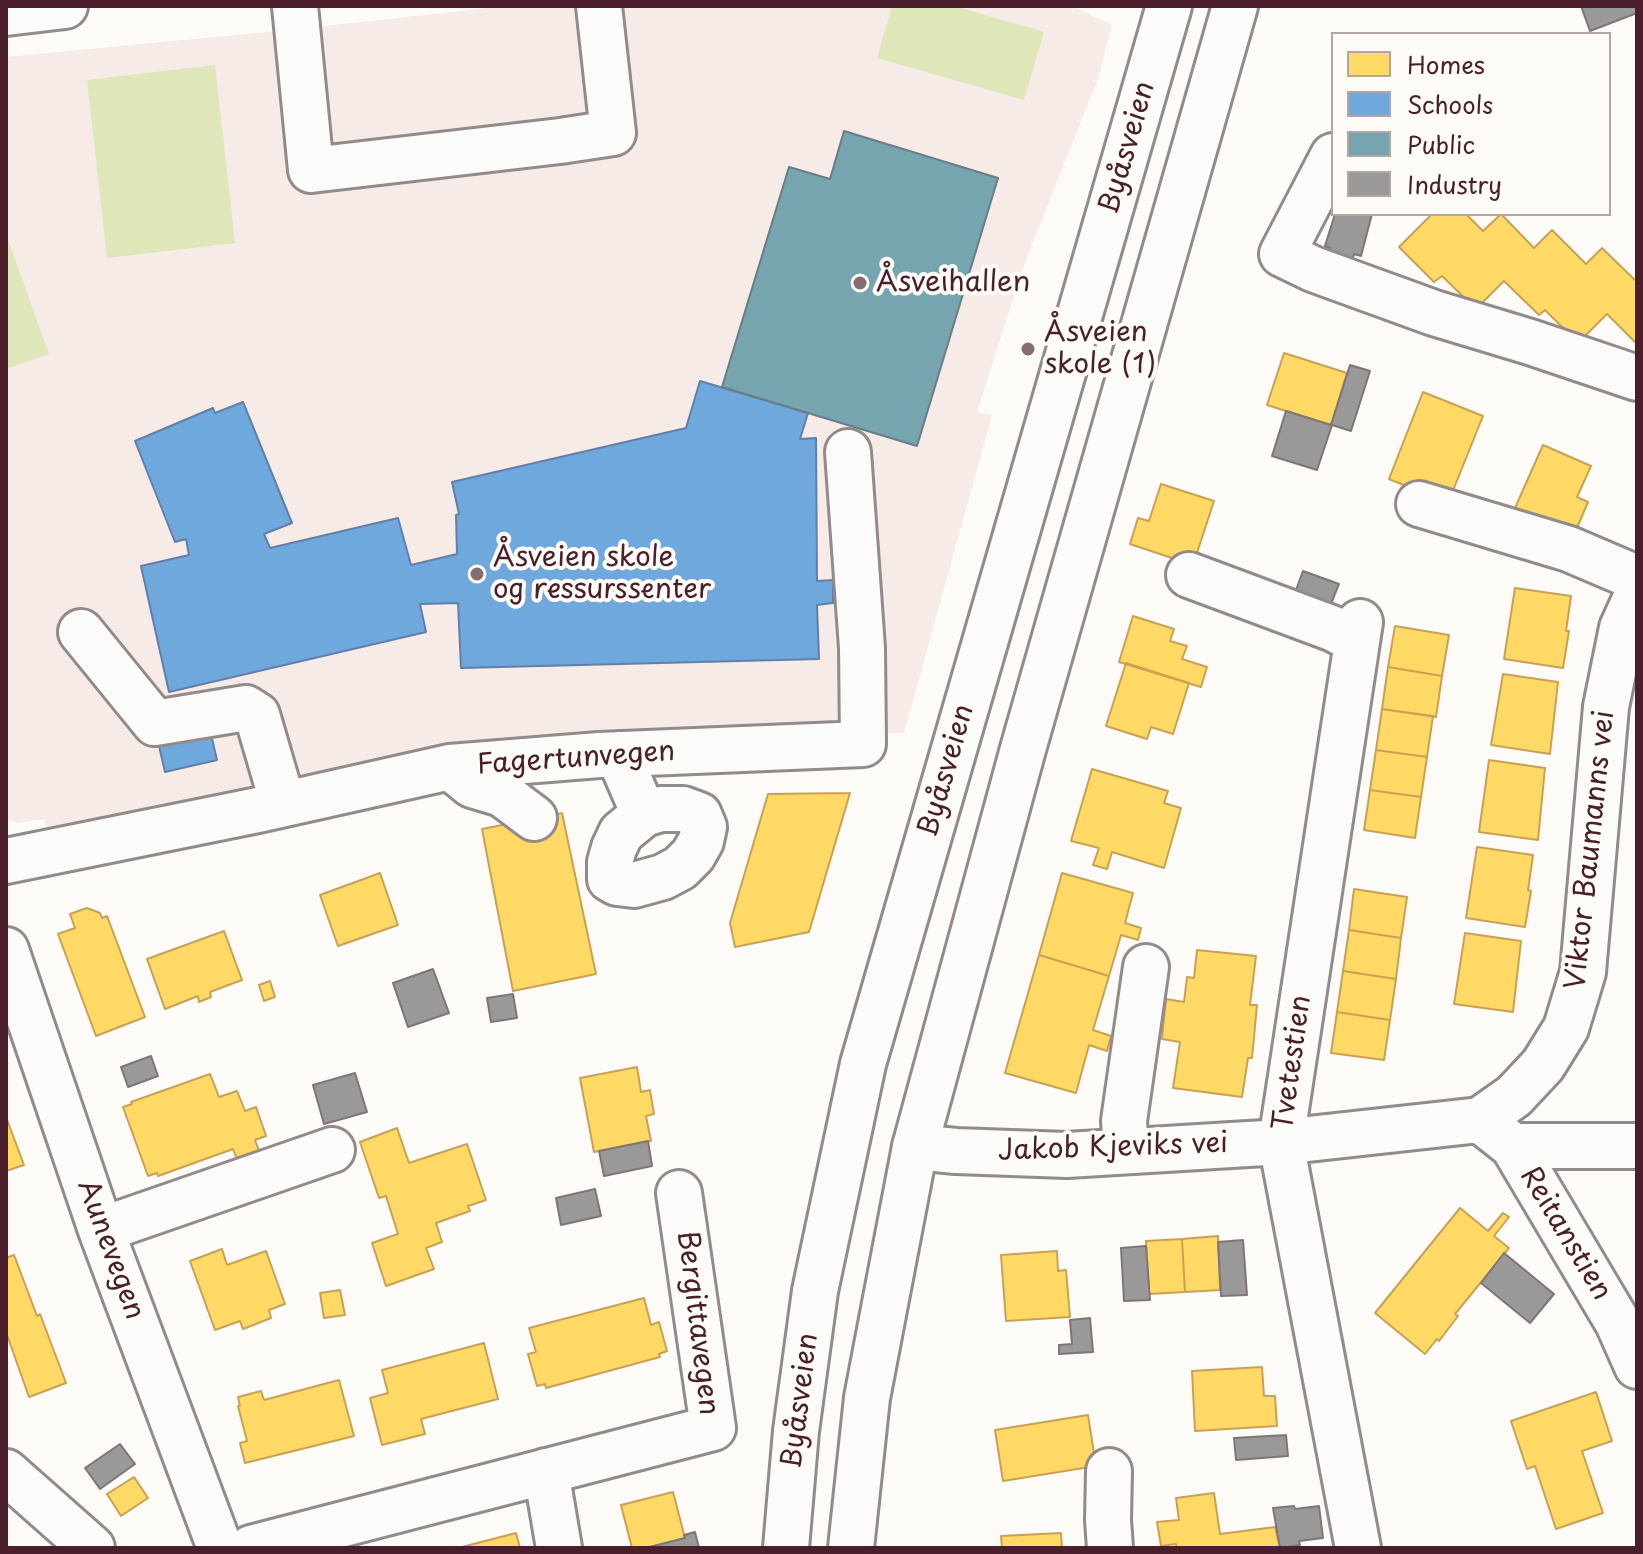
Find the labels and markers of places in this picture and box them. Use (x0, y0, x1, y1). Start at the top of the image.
place label: Åsveihallen (876, 266, 1030, 300)
marker: Åsveihallen (851, 274, 869, 292)
place label: Åsveien skole (1) (1044, 316, 1156, 382)
marker: Åsveien skole (1) (1019, 340, 1037, 358)
place label: Åsveien skole og ressurssenter (493, 541, 711, 607)
marker: Åsveien skole og ressurssenter (468, 565, 486, 583)

